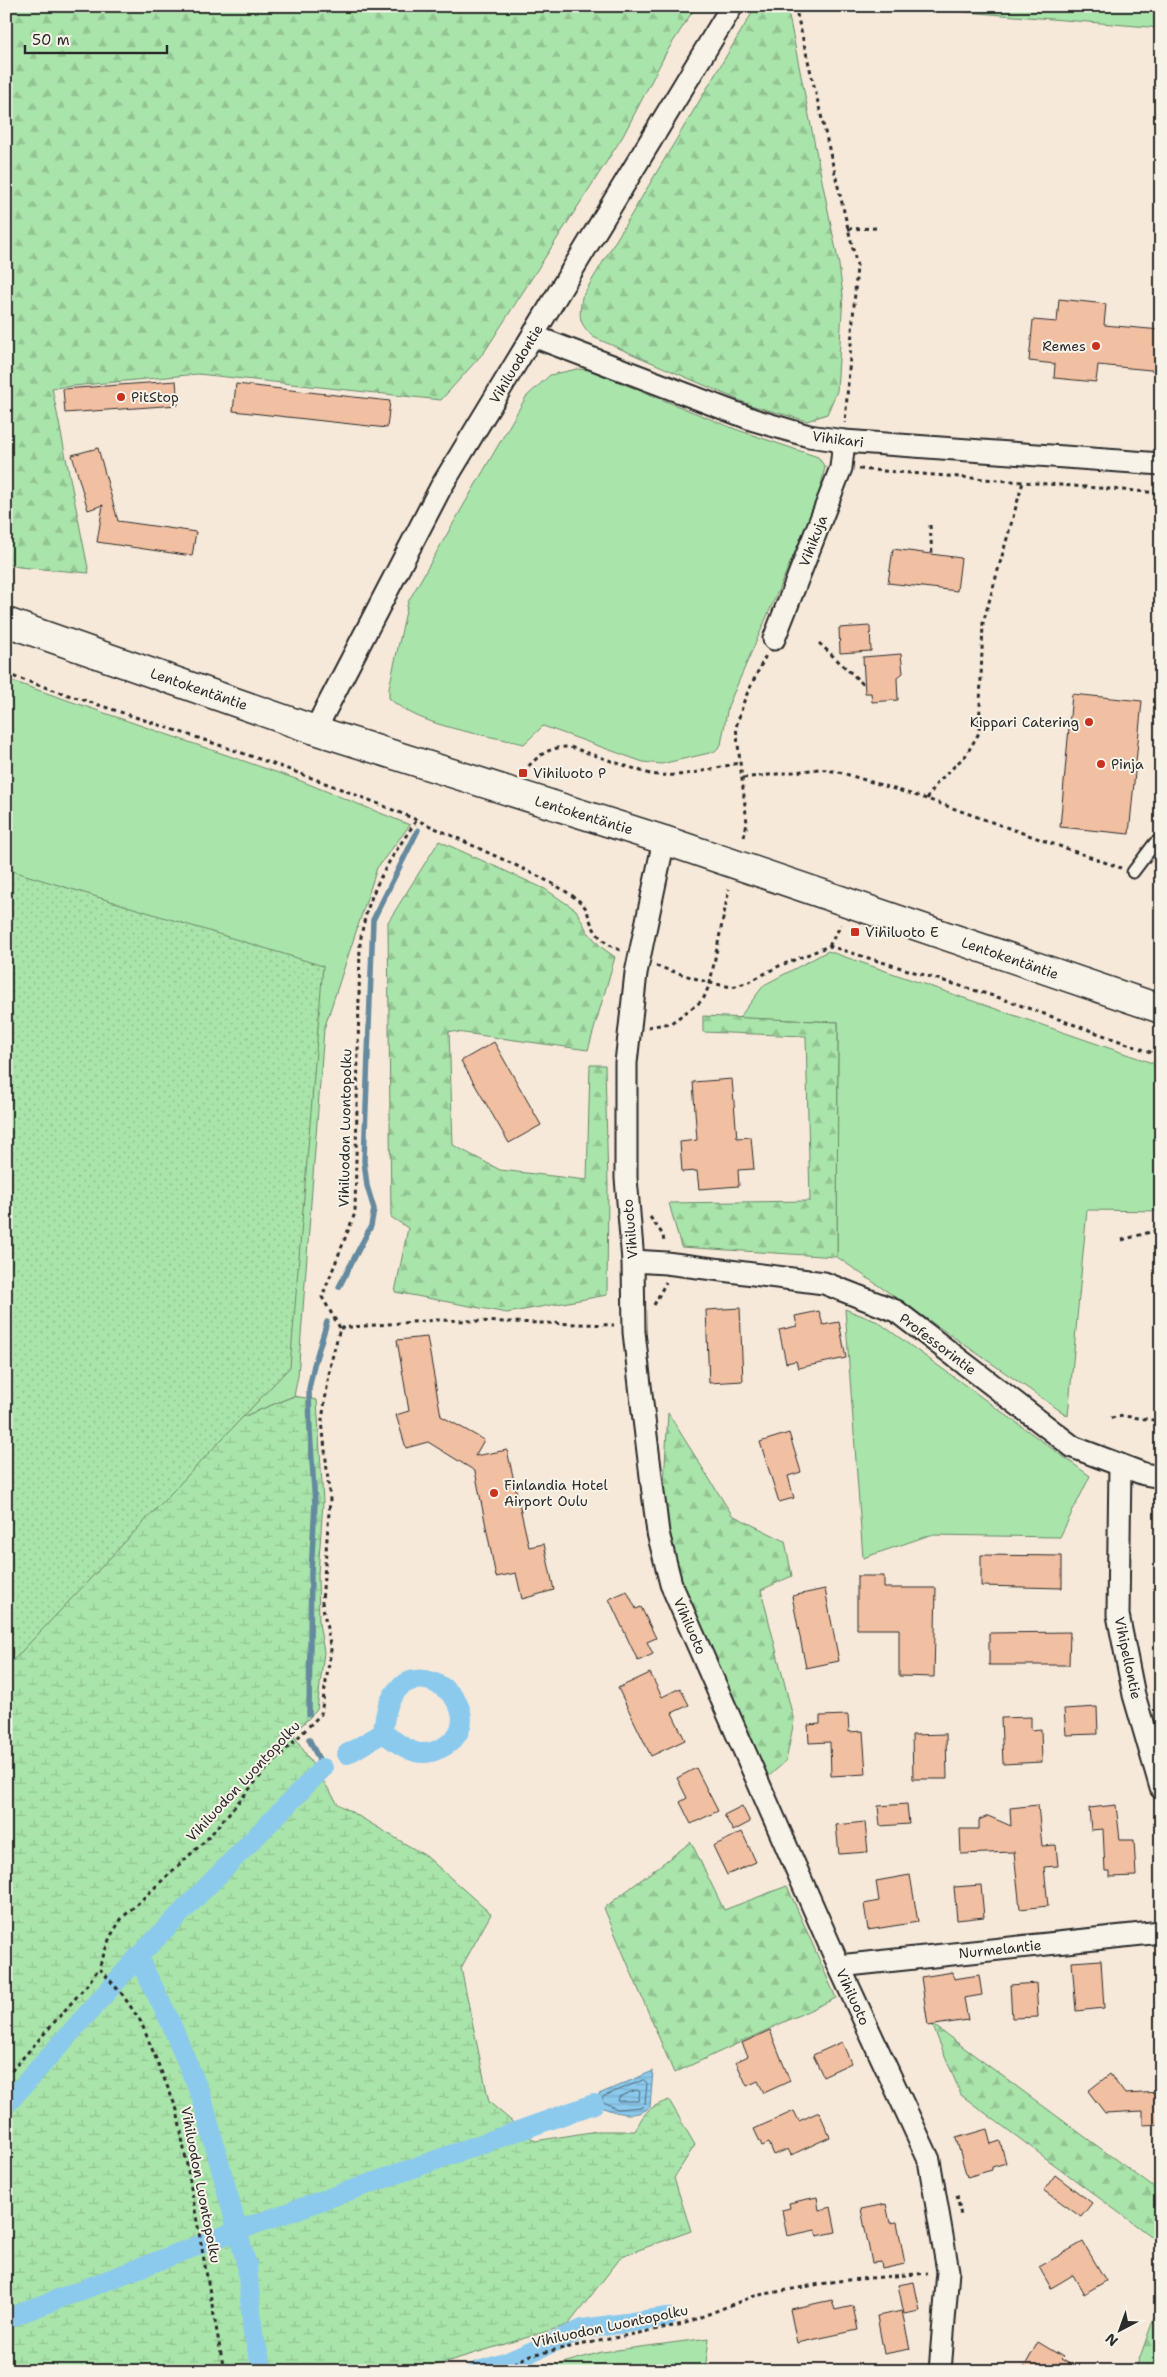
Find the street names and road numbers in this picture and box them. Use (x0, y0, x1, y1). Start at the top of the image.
street label: Vihiluodontie (485, 321, 547, 407)
street label: Vihikari (811, 427, 865, 451)
street label: Vihikuja (795, 512, 831, 569)
street label: Lentokentäntie (148, 664, 250, 714)
street label: Lentokentäntie (533, 792, 635, 839)
street label: Lentokentäntie (959, 933, 1061, 983)
street label: Vihiluodon Luontopolku (335, 1048, 355, 1208)
street label: Vihiluoto (618, 1198, 642, 1260)
street label: Professorintie (896, 1309, 980, 1379)
street label: Vihiluoto (670, 1595, 710, 1657)
street label: Vihipellontie (1110, 1615, 1146, 1701)
street label: Vihiluodon Luontopolku (182, 1717, 304, 1845)
street label: Nurmelantie (958, 1936, 1042, 1962)
street label: Vihiluoto (832, 1966, 874, 2028)
street label: Vihiluodon Luontopolku (177, 2105, 225, 2265)
street label: Vihiluodon Luontopolku (530, 2301, 690, 2351)

